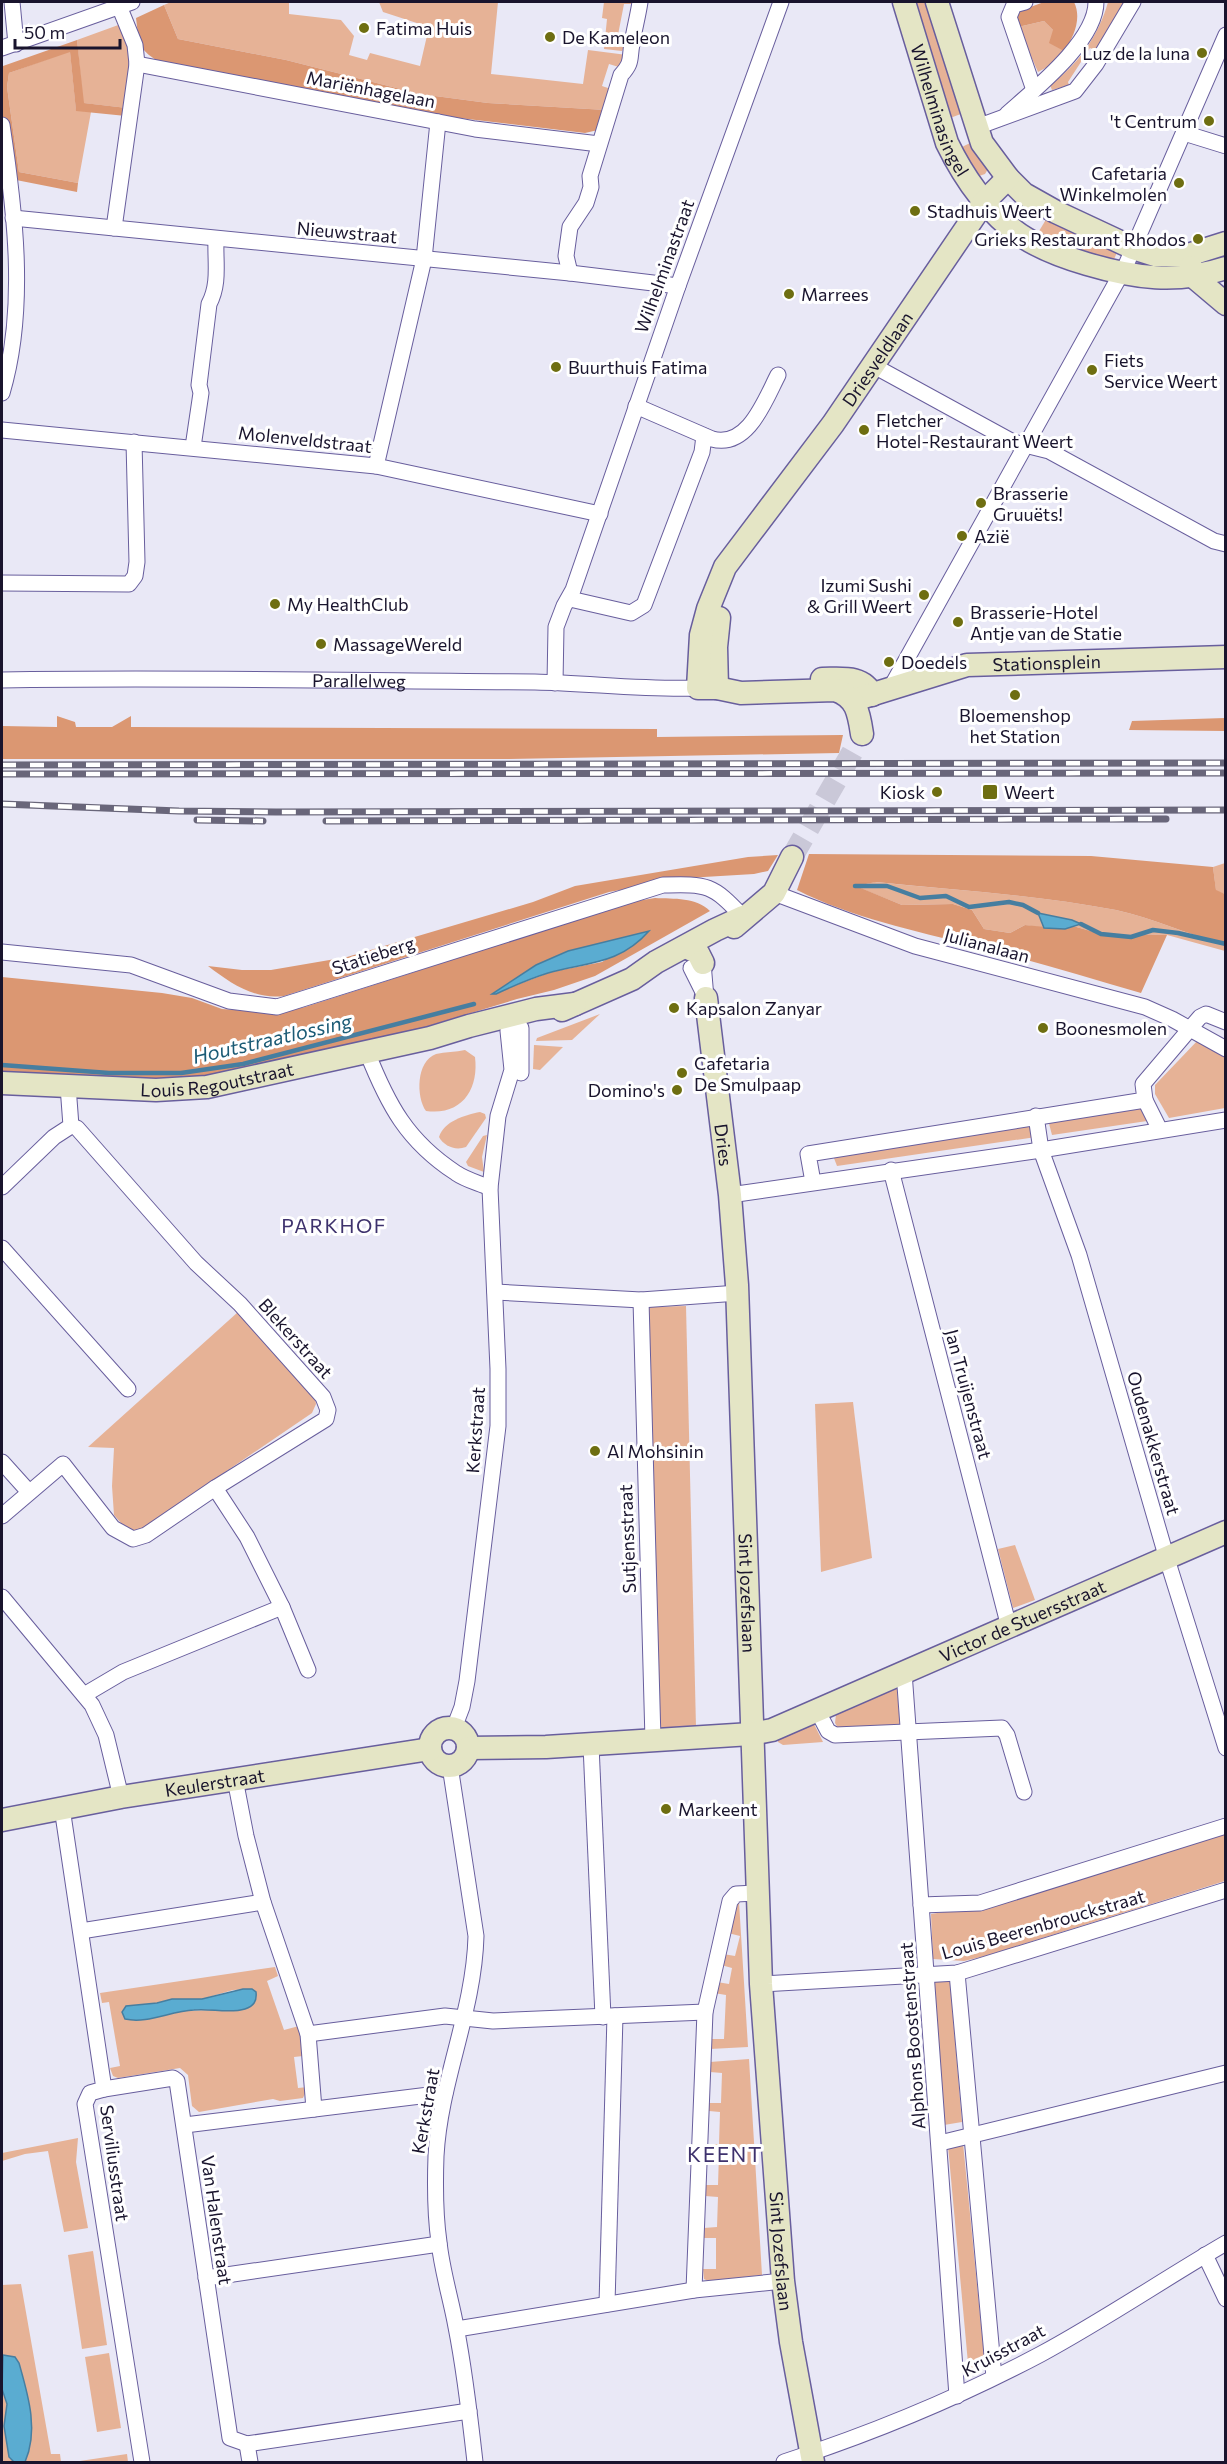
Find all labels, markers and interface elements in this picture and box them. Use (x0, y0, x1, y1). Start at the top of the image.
scale bar (15, 12, 120, 50)
place label: Fatima Huis (376, 17, 472, 39)
text: 50 m (24, 21, 65, 43)
marker: Fatima Huis (357, 21, 371, 35)
place label: De Kameleon (562, 26, 670, 48)
marker: De Kameleon (543, 30, 557, 44)
street label: Wilhelminasingel (906, 41, 974, 180)
place label: Luz de la luna (1082, 42, 1190, 64)
marker: Luz de la luna (1195, 46, 1209, 60)
street label: Mariënhagelaan (305, 66, 437, 112)
place label: 't Centrum (1110, 110, 1197, 132)
marker: 't Centrum (1202, 114, 1216, 128)
place label: Cafetaria Winkelmolen (1059, 162, 1167, 205)
marker: Cafetaria Winkelmolen (1172, 176, 1186, 190)
street label: Wilhelminastraat (630, 196, 698, 336)
place label: Stadhuis Weert (927, 200, 1052, 222)
marker: Stadhuis Weert (908, 204, 922, 218)
street label: Nieuwstraat (296, 217, 398, 247)
place label: Grieks Restaurant Rhodos (974, 228, 1186, 250)
marker: Grieks Restaurant Rhodos (1191, 232, 1205, 246)
place label: Marrees (801, 283, 869, 305)
marker: Marrees (782, 287, 796, 301)
street label: Driesveldlaan (837, 307, 917, 411)
place label: Fiets Service Weert (1104, 349, 1218, 392)
place label: Buurthuis Fatima (568, 356, 707, 378)
marker: Buurthuis Fatima (549, 360, 563, 374)
marker: Fiets Service Weert (1085, 363, 1099, 377)
place label: Fletcher Hotel-Restaurant Weert (876, 409, 1073, 452)
street label: Molenveldstraat (237, 421, 373, 457)
marker: Fletcher Hotel-Restaurant Weert (857, 423, 871, 437)
place label: Brasserie Gruuëts! (993, 482, 1068, 525)
marker: Brasserie Gruuëts! (974, 496, 988, 510)
place label: Azië (974, 525, 1010, 547)
marker: Azië (955, 529, 969, 543)
place label: Izumi Sushi & Grill Weert (807, 574, 912, 617)
marker: Izumi Sushi & Grill Weert (917, 588, 931, 602)
place label: My HealthClub (287, 593, 409, 615)
marker: My HealthClub (268, 597, 282, 611)
place label: Brasserie-Hotel Antje van de Statie (970, 601, 1122, 644)
marker: Brasserie-Hotel Antje van de Statie (951, 615, 965, 629)
place label: MassageWereld (333, 633, 462, 655)
marker: MassageWereld (314, 637, 328, 651)
street label: Stationsplein (992, 650, 1101, 675)
place label: Doedels (901, 651, 967, 673)
marker: Doedels (882, 655, 896, 669)
street label: Parallelweg (312, 669, 406, 692)
marker: Bloemenshop het Station (1008, 688, 1022, 702)
place label: Bloemenshop het Station (959, 704, 1071, 747)
place label: Kiosk (880, 781, 925, 803)
place label: Weert (1004, 781, 1055, 803)
marker: Weert (981, 783, 999, 801)
marker: Kiosk (930, 785, 944, 799)
street label: Julianalaan (942, 923, 1032, 967)
street label: Statieberg (329, 931, 417, 979)
place label: Kapsalon Zanyar (686, 997, 822, 1019)
marker: Kapsalon Zanyar (667, 1001, 681, 1015)
water label: Houtstraatlossing (190, 1008, 355, 1068)
place label: Boonesmolen (1055, 1017, 1167, 1039)
marker: Boonesmolen (1036, 1021, 1050, 1035)
place label: Cafetaria De Smulpaap (694, 1052, 801, 1095)
street label: Louis Regoutstraat (140, 1057, 296, 1101)
marker: Cafetaria De Smulpaap (675, 1066, 689, 1080)
place label: Domino's (588, 1079, 665, 1101)
marker: Domino's (670, 1083, 684, 1097)
street label: Dries (710, 1122, 737, 1167)
district label: PARKHOF (281, 1213, 387, 1237)
street label: Blekerstraat (254, 1293, 338, 1383)
street label: Jan Truijenstraat (941, 1327, 997, 1461)
street label: Oudenakkerstraat (1123, 1369, 1185, 1517)
street label: Kerkstraat (461, 1386, 489, 1474)
place label: Al Mohsinin (607, 1440, 704, 1462)
marker: Al Mohsinin (588, 1444, 602, 1458)
street label: Sutjensstraat (614, 1484, 640, 1594)
street label: Sint Jozefslaan (735, 1533, 761, 1653)
street label: Victor de Stuersstraat (936, 1575, 1109, 1667)
street label: Keulerstraat (163, 1764, 266, 1801)
place label: Markeent (678, 1798, 758, 1820)
marker: Markeent (659, 1802, 673, 1816)
street label: Louis Beerenbrouckstraat (939, 1884, 1147, 1964)
street label: Alphons Boostenstraat (894, 1942, 930, 2130)
street label: Kerkstraat (407, 2066, 443, 2156)
street label: Serviliusstraat (96, 2103, 134, 2223)
district label: KEENT (687, 2141, 763, 2166)
street label: Van Halenstraat (197, 2154, 237, 2286)
street label: Sint Jozefslaan (765, 2191, 798, 2312)
street label: Kruisstraat (958, 2319, 1048, 2381)

